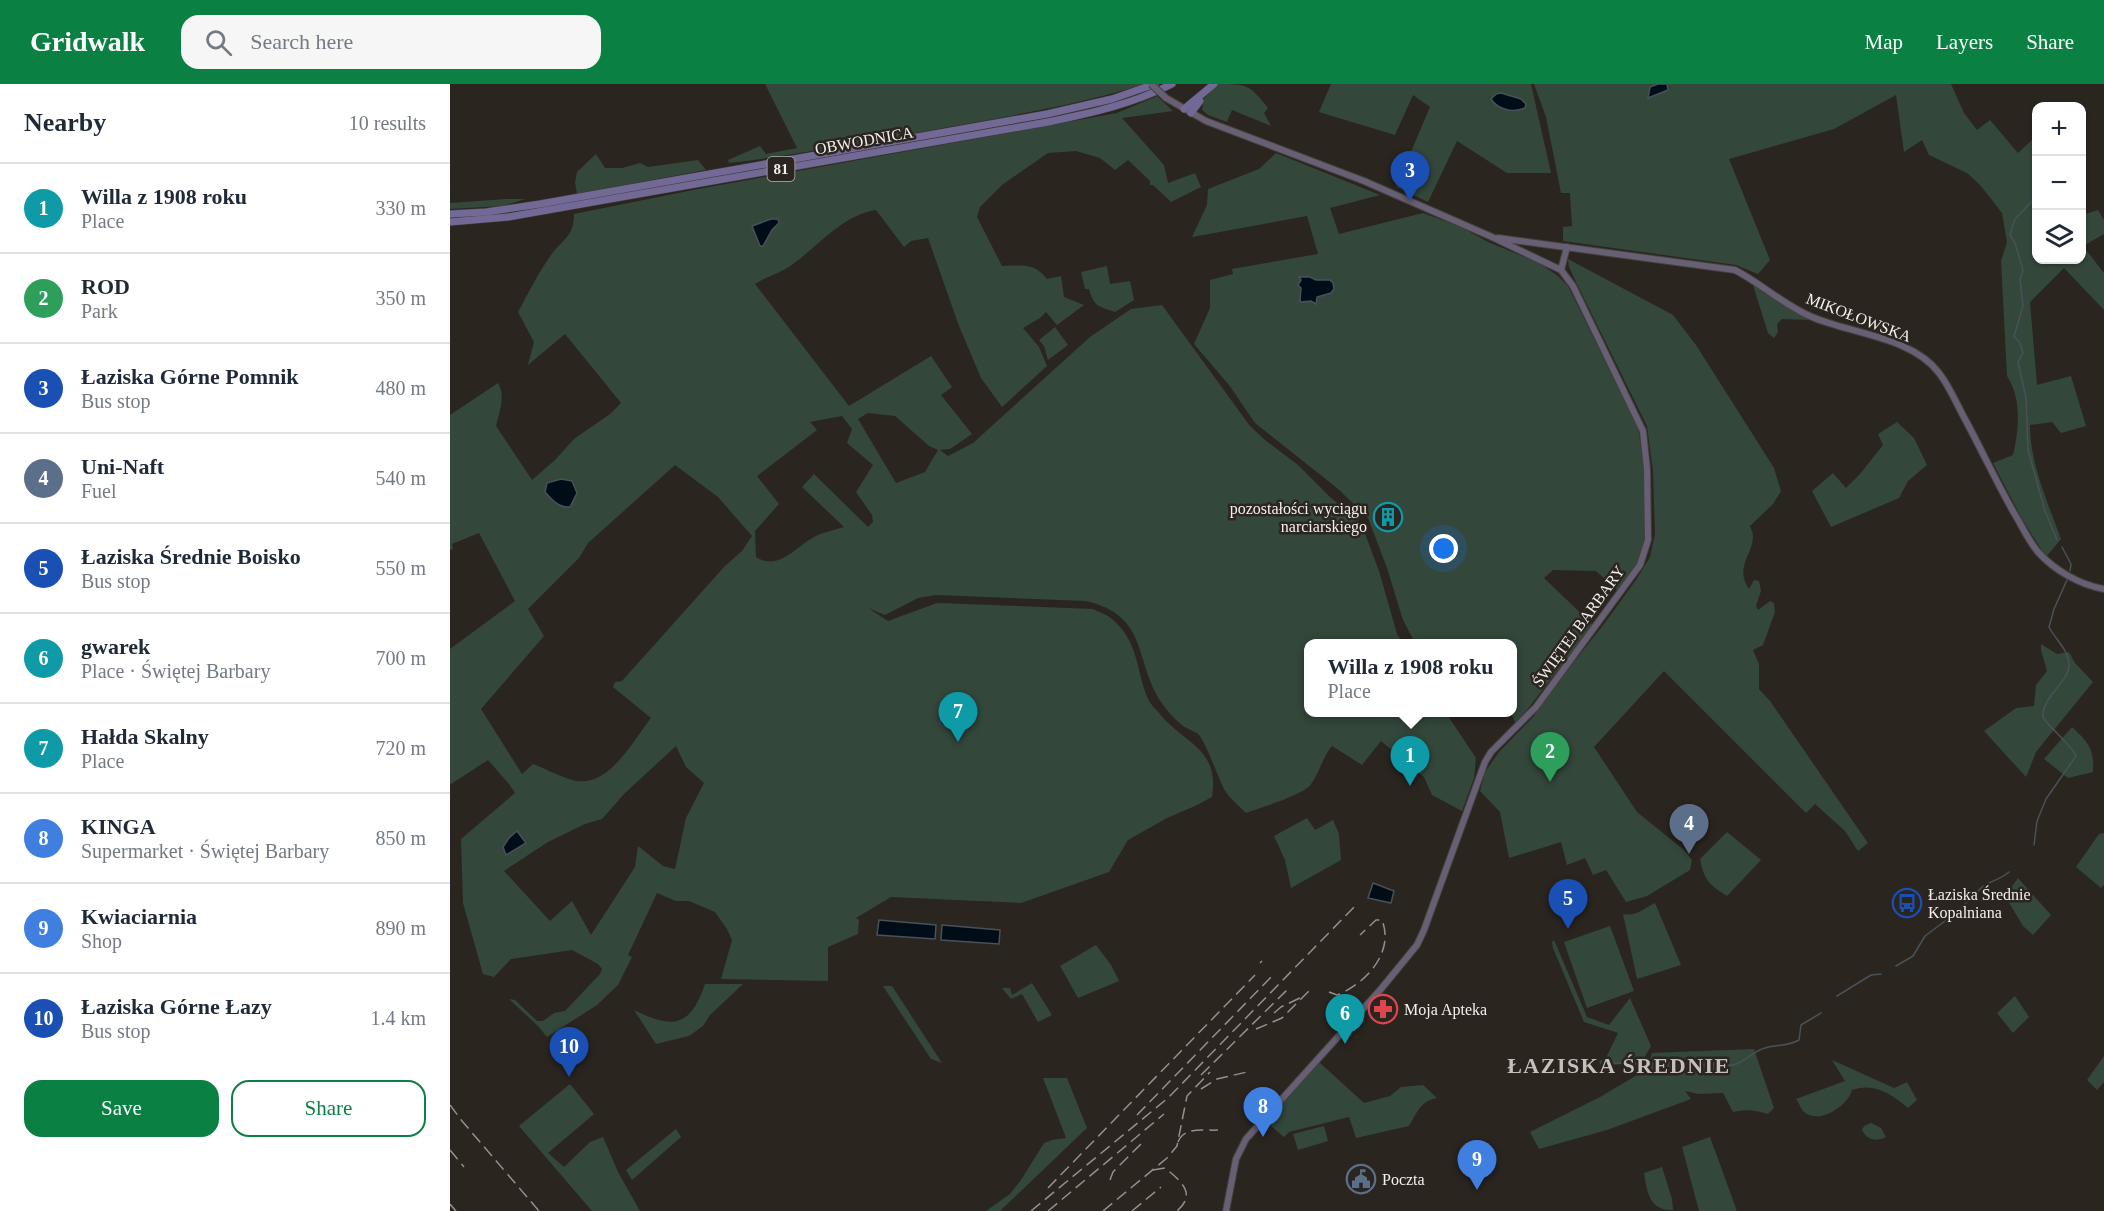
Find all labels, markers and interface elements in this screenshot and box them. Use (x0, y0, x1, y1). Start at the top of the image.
search box (181, 15, 601, 69)
text: Gridwalk (30, 26, 145, 57)
icon: search (202, 26, 235, 59)
text: Search here (250, 29, 353, 54)
text: Map (1865, 30, 1903, 54)
text: Layers (1936, 30, 1993, 54)
text: Share (2026, 30, 2074, 54)
map controls (2032, 102, 2086, 264)
button: + (2032, 102, 2086, 156)
text: Nearby (24, 108, 106, 137)
text: 10 results (349, 112, 426, 134)
street label: OBWODNICA (814, 123, 915, 158)
pin: 3 (1390, 152, 1430, 201)
button: − (2032, 156, 2086, 210)
road number: 81 (768, 157, 794, 181)
text: Willa z 1908 roku (81, 184, 247, 209)
text: 1 (39, 197, 49, 219)
text: 330 m (375, 197, 426, 219)
text: Place (81, 210, 124, 232)
button: layers (2032, 210, 2086, 264)
text: ROD (81, 274, 130, 299)
text: 2 (39, 287, 49, 309)
text: 350 m (375, 287, 426, 309)
street label: MIKOŁOWSKA (1804, 290, 1914, 345)
text: Park (81, 300, 118, 322)
text: Łaziska Górne Pomnik (81, 364, 299, 389)
text: 3 (39, 377, 49, 399)
text: 480 m (375, 377, 426, 399)
text: Bus stop (81, 390, 150, 412)
text: Uni-Naft (81, 454, 164, 479)
text: 4 (39, 467, 49, 489)
text: 540 m (375, 467, 426, 489)
text: Fuel (81, 480, 117, 502)
place label: pozostałości wyciągu narciarskiego (1230, 500, 1367, 536)
building icon: pozostałości wyciągu narciarskiego (1372, 501, 1404, 533)
your location (1429, 534, 1458, 563)
text: Łaziska Średnie Boisko (81, 544, 301, 569)
text: 5 (39, 557, 49, 579)
text: 550 m (375, 557, 426, 579)
street label: ŚWIĘTEJ BARBARY (1528, 562, 1629, 691)
text: Bus stop (81, 570, 150, 592)
text: gwarek (81, 634, 150, 659)
popup (1304, 639, 1517, 717)
text: 6 (39, 647, 49, 669)
text: 700 m (375, 647, 426, 669)
text: Willa z 1908 roku (1327, 654, 1494, 679)
text: Place · Świętej Barbary (81, 660, 270, 682)
text: Place (1327, 680, 1371, 702)
pin: 7 (938, 692, 978, 742)
text: Hałda Skalny (81, 724, 209, 749)
pin: 2 (1530, 732, 1570, 782)
pin: 1 (1390, 736, 1430, 786)
text: 7 (39, 737, 49, 759)
text: 720 m (375, 737, 426, 759)
text: Place (81, 750, 124, 772)
pin: 4 (1670, 804, 1708, 854)
text: KINGA (81, 814, 156, 839)
text: 8 (39, 827, 49, 849)
text: 850 m (375, 827, 426, 849)
text: Supermarket · Świętej Barbary (81, 840, 329, 862)
pin: 5 (1548, 880, 1588, 929)
place label: Łaziska Średnie Kopalniana (1928, 885, 2031, 922)
bus stop icon: Łaziska Średnie Kopalniana (1891, 887, 1923, 919)
text: Kwiaciarnia (81, 904, 197, 929)
text: 9 (39, 917, 49, 939)
text: 890 m (375, 917, 426, 939)
text: Shop (81, 930, 122, 952)
pharmacy icon: Moja Apteka (1367, 993, 1399, 1025)
text: Łaziska Górne Łazy (81, 994, 272, 1019)
pin: 6 (1326, 994, 1364, 1044)
place label: Moja Apteka (1404, 1001, 1487, 1019)
text: 10 (34, 1007, 54, 1029)
text: 1.4 km (370, 1007, 426, 1029)
text: Bus stop (81, 1020, 150, 1042)
pin: 10 (550, 1028, 588, 1077)
district label: ŁAZISKA ŚREDNIE (1507, 1053, 1731, 1078)
button: Save (24, 1080, 219, 1137)
button: Share (231, 1080, 426, 1137)
pin: 8 (1244, 1088, 1282, 1137)
pin: 9 (1458, 1140, 1496, 1190)
public building icon: Poczta (1345, 1163, 1377, 1195)
place label: Poczta (1382, 1171, 1425, 1188)

